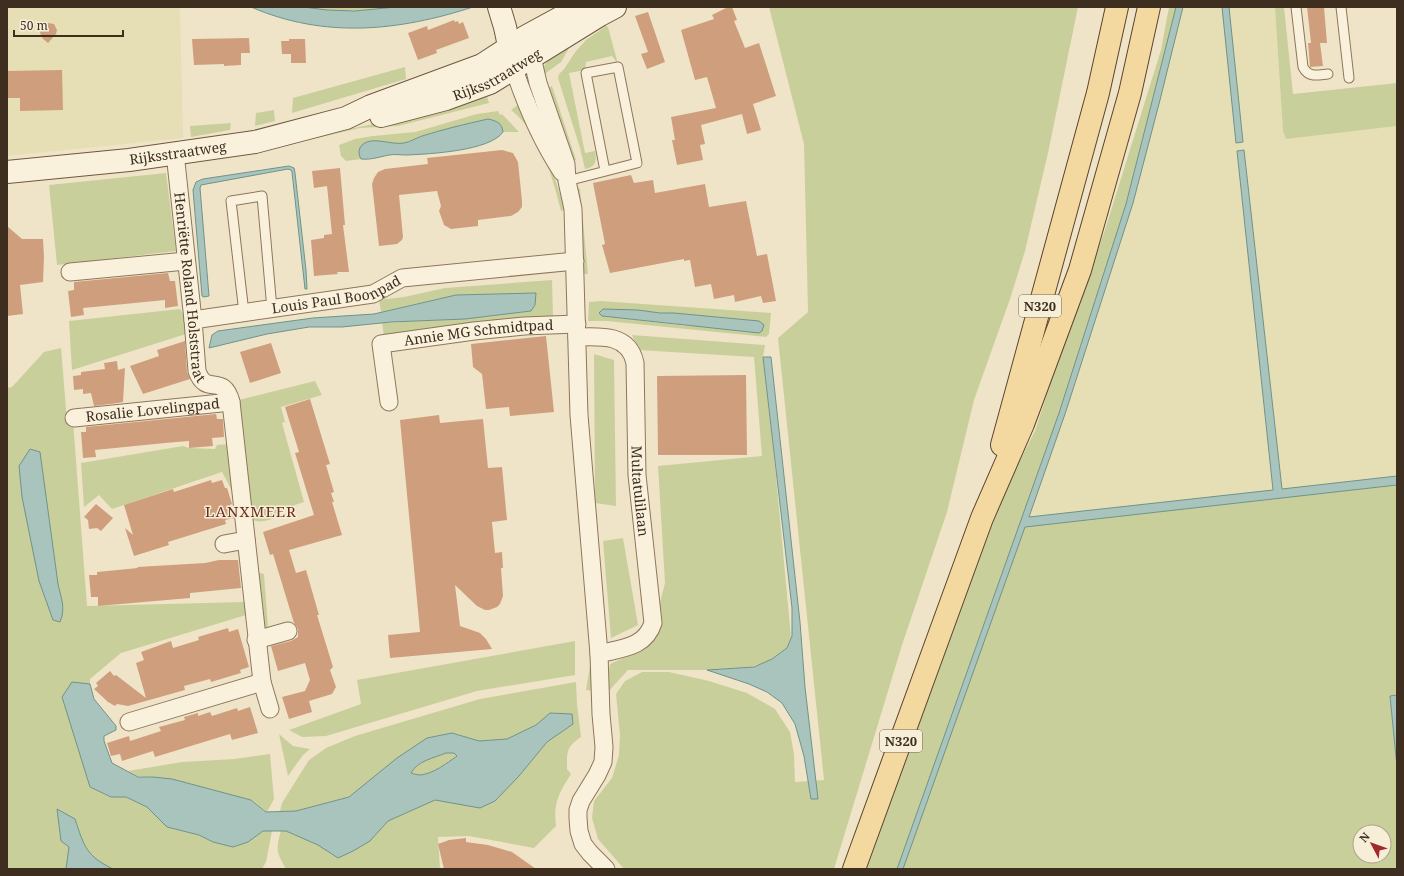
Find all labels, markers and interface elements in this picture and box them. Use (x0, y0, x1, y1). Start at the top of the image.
scale bar (14, 12, 123, 38)
text: 50 m (20, 17, 48, 34)
street label: Rijksstraatweg (450, 43, 545, 105)
street label: Rijksstraatweg (128, 136, 228, 169)
street label: Henriëtte Roland Holststraat (170, 191, 211, 387)
street label: Louis Paul Boonpad (270, 270, 404, 318)
road number: N320 (1019, 295, 1061, 317)
street label: Annie MG Schmidtpad (403, 315, 554, 350)
street label: Rosalie Lovelingpad (85, 393, 221, 426)
street label: Multatulilaan (627, 446, 654, 537)
district label: LANXMEER (205, 501, 297, 521)
road number: N320 (880, 730, 922, 752)
north arrow (1352, 824, 1392, 864)
text: N (1356, 829, 1373, 845)

